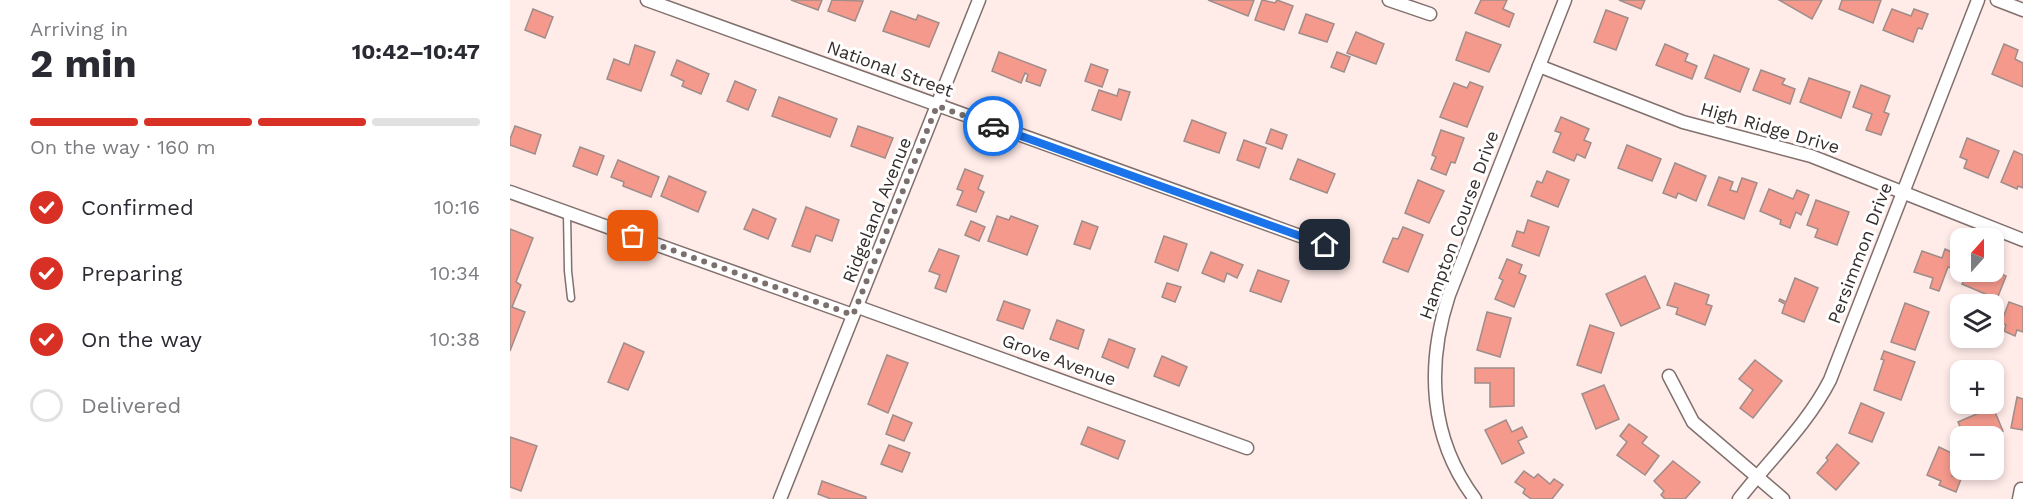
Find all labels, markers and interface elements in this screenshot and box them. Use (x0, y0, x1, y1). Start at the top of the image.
text: Arriving in (30, 17, 128, 41)
street label: National Street (824, 36, 956, 101)
text: 10:42–10:47 (352, 39, 480, 64)
text: 2 min (30, 41, 137, 86)
courier (963, 96, 1023, 156)
street label: High Ridge Drive (1698, 98, 1842, 157)
icon: car (977, 110, 1010, 143)
street label: Hampton Course Drive (1415, 128, 1502, 322)
street label: Ridgeland Avenue (838, 134, 915, 286)
text: On the way · 160 m (30, 135, 215, 159)
street label: Persimmon Drive (1823, 179, 1896, 326)
icon: check (30, 191, 63, 224)
text: Confirmed (81, 195, 194, 220)
text: 10:16 (434, 195, 480, 219)
pin (607, 210, 658, 261)
icon: bag (616, 219, 649, 252)
pin (1299, 219, 1350, 270)
icon: home (1308, 228, 1341, 261)
north arrow (1950, 228, 2004, 282)
map controls (1950, 228, 2004, 480)
icon: check (30, 257, 63, 290)
text: Preparing (81, 261, 182, 286)
text: 10:34 (430, 261, 480, 285)
button: layers (1950, 294, 2004, 348)
icon: check (30, 323, 63, 356)
text: On the way (81, 327, 202, 352)
text: 10:38 (430, 327, 480, 351)
street label: Grove Avenue (999, 329, 1119, 390)
button: + (1950, 360, 2004, 414)
text: Delivered (81, 393, 181, 418)
button: − (1950, 426, 2004, 480)

